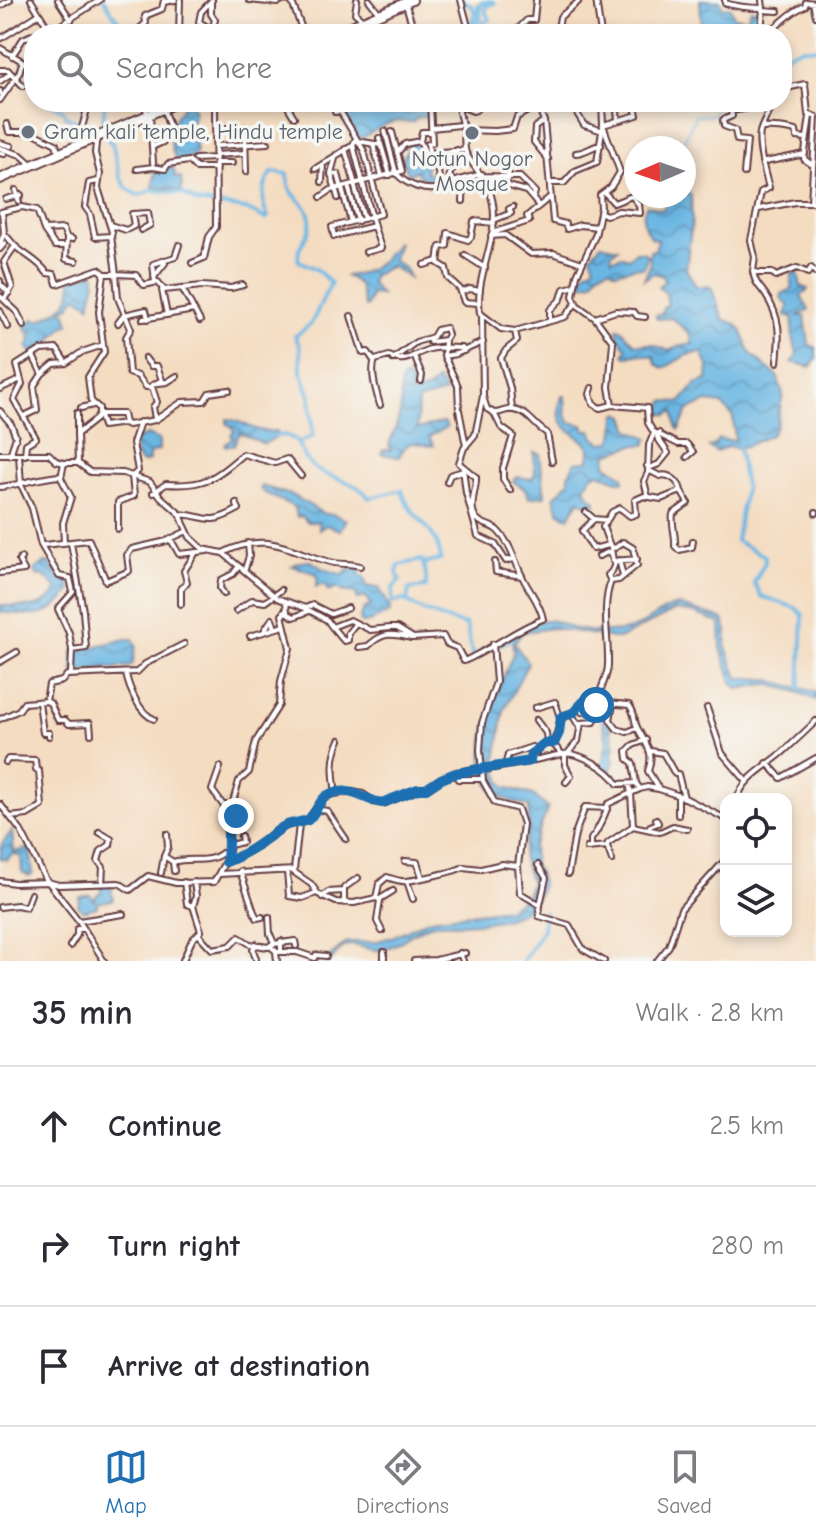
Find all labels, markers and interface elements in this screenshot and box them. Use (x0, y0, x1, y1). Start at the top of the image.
search box (24, 24, 792, 112)
icon: search (52, 46, 96, 90)
text: Search here (116, 51, 272, 86)
place label: Gram kali temple, Hindu temple (44, 119, 343, 145)
marker: Gram kali temple, Hindu temple (19, 123, 37, 141)
marker: Notun Nogor Mosque (463, 124, 481, 142)
north arrow (624, 136, 696, 208)
place label: Notun Nogor Mosque (411, 146, 533, 197)
route start (578, 687, 614, 723)
map controls (720, 793, 792, 937)
button: locate (720, 793, 792, 865)
route end (218, 798, 254, 834)
button: layers (720, 865, 792, 937)
text: 35 min (32, 993, 133, 1033)
text: Walk · 2.8 km (636, 998, 784, 1028)
icon: ahead (32, 1104, 76, 1148)
text: Continue (108, 1109, 222, 1144)
text: 2.5 km (710, 1111, 784, 1141)
icon: right (32, 1224, 76, 1268)
text: Turn right (108, 1229, 240, 1264)
text: 280 m (711, 1231, 784, 1261)
icon: arrive (32, 1344, 76, 1388)
text: Arrive at destination (108, 1349, 370, 1384)
tab: Map (104, 1445, 148, 1519)
tab: Directions (356, 1445, 449, 1519)
tab: Saved (657, 1445, 712, 1519)

